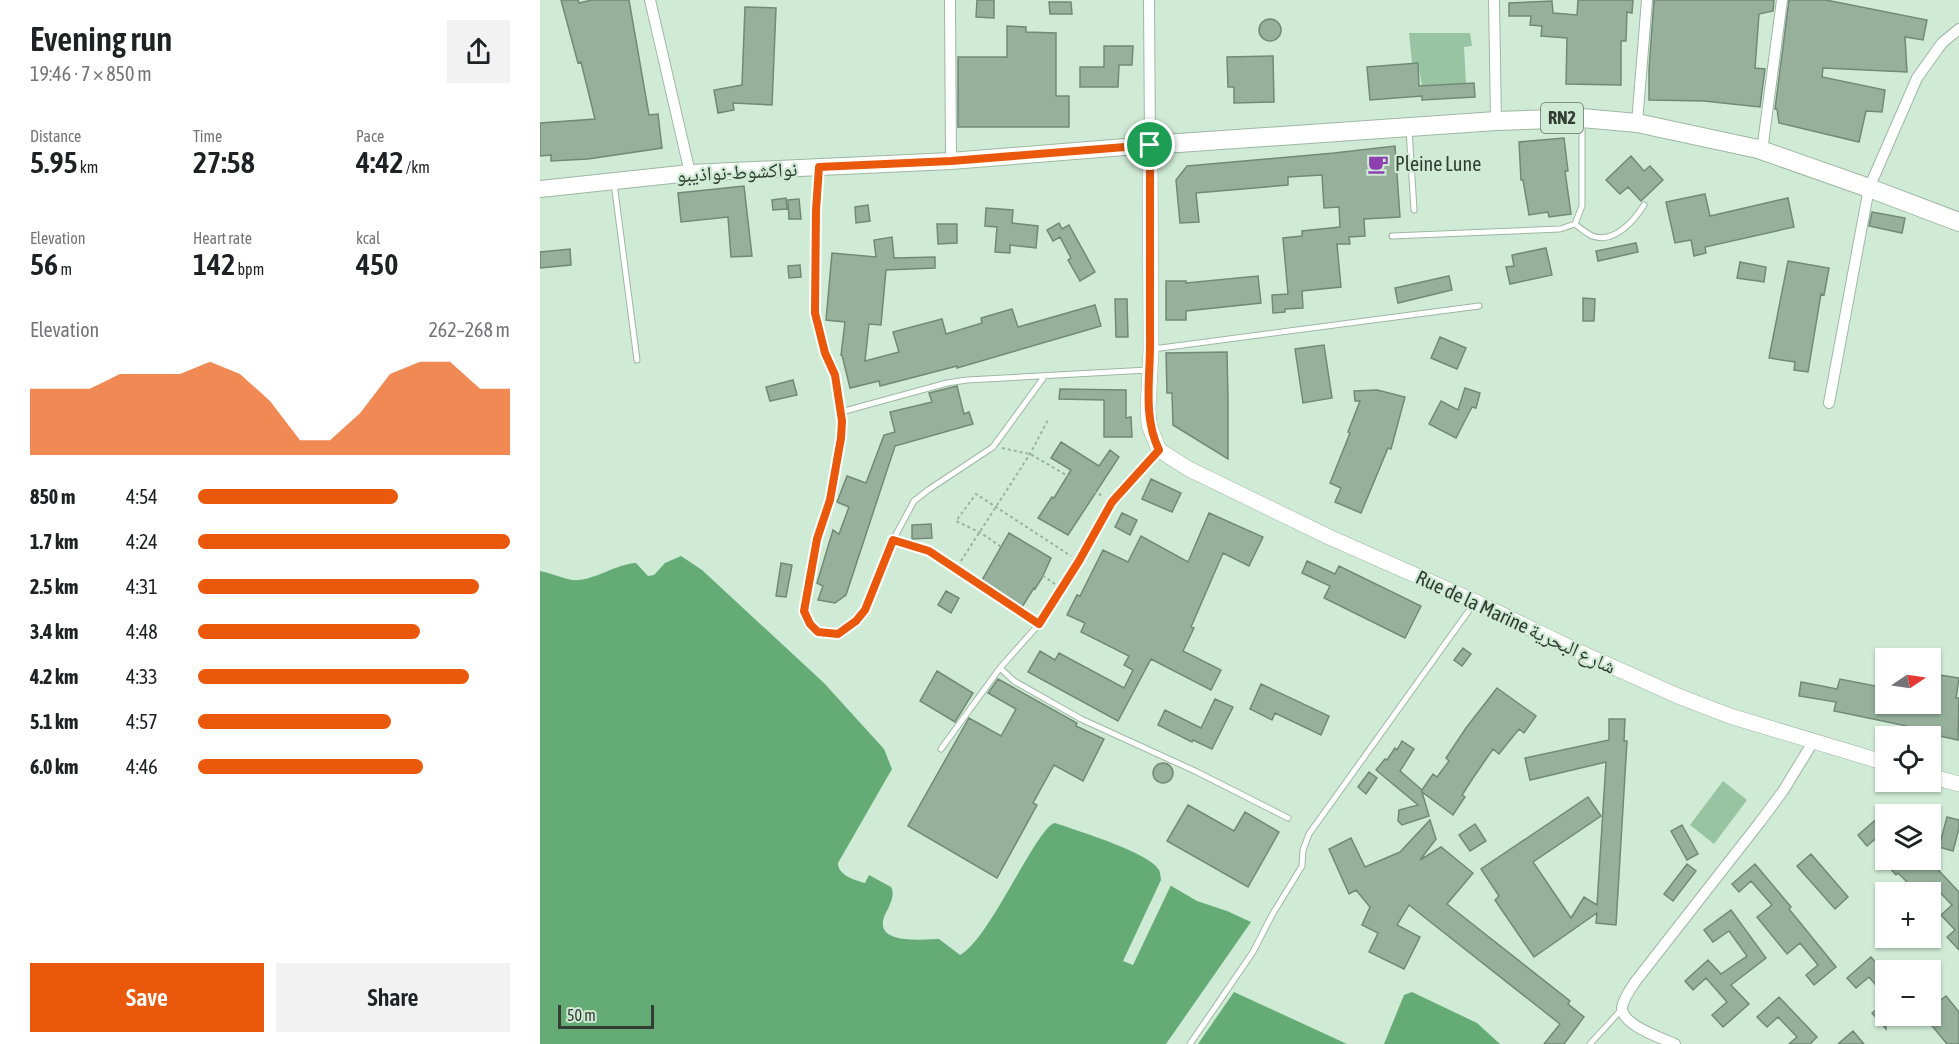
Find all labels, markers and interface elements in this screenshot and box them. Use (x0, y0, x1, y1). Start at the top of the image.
text: Evening run (30, 20, 172, 58)
button: share (447, 20, 510, 83)
text: 19:46 · 7 × 850 m (30, 62, 152, 85)
road number: RN2 (1541, 103, 1583, 133)
pin (1124, 119, 1175, 170)
text: Distance (30, 127, 81, 145)
text: Time (193, 127, 222, 145)
text: Pace (356, 127, 384, 145)
icon: arrive (1133, 128, 1166, 161)
text: 5.95 (30, 145, 78, 179)
text: 27:58 (193, 145, 255, 179)
text: 4:42 (356, 145, 404, 179)
cafe icon: Pleine Lune (1366, 152, 1390, 176)
place label: Pleine Lune (1395, 152, 1481, 175)
street label: نواكشوط-نواذيبو (676, 157, 798, 187)
text: km (78, 158, 98, 176)
text: /km (404, 158, 430, 176)
text: Elevation (30, 229, 85, 247)
text: Heart rate (193, 229, 252, 247)
text: kcal (356, 229, 380, 247)
text: 56 (30, 247, 58, 281)
text: 142 (193, 247, 235, 281)
text: 450 (356, 247, 398, 281)
text: m (58, 260, 72, 278)
text: bpm (235, 260, 264, 278)
text: Elevation (30, 318, 99, 341)
text: 262–268 m (428, 318, 510, 341)
text: 850 m (30, 485, 75, 508)
text: 4:54 (126, 485, 158, 508)
text: 1.7 km (30, 530, 78, 553)
text: 4:24 (126, 530, 158, 553)
street label: Rue de la Marine شارع البحرية (1412, 565, 1620, 680)
text: 2.5 km (30, 575, 78, 598)
text: 4:31 (126, 575, 158, 598)
text: 3.4 km (30, 620, 78, 643)
text: 4:48 (126, 620, 158, 643)
north arrow (1875, 648, 1941, 714)
map controls (1875, 648, 1941, 1026)
text: 4.2 km (30, 665, 78, 688)
text: 4:33 (126, 665, 158, 688)
text: 5.1 km (30, 710, 78, 733)
text: 4:57 (126, 710, 158, 733)
button: locate (1875, 726, 1941, 792)
text: 6.0 km (30, 755, 78, 778)
text: 4:46 (126, 755, 158, 778)
button: layers (1875, 804, 1941, 870)
button: + (1875, 882, 1941, 948)
button: − (1875, 960, 1941, 1026)
button: Save (30, 963, 264, 1032)
button: Share (276, 963, 510, 1032)
scale bar (558, 1002, 654, 1030)
text: 50 m (567, 1006, 596, 1024)

